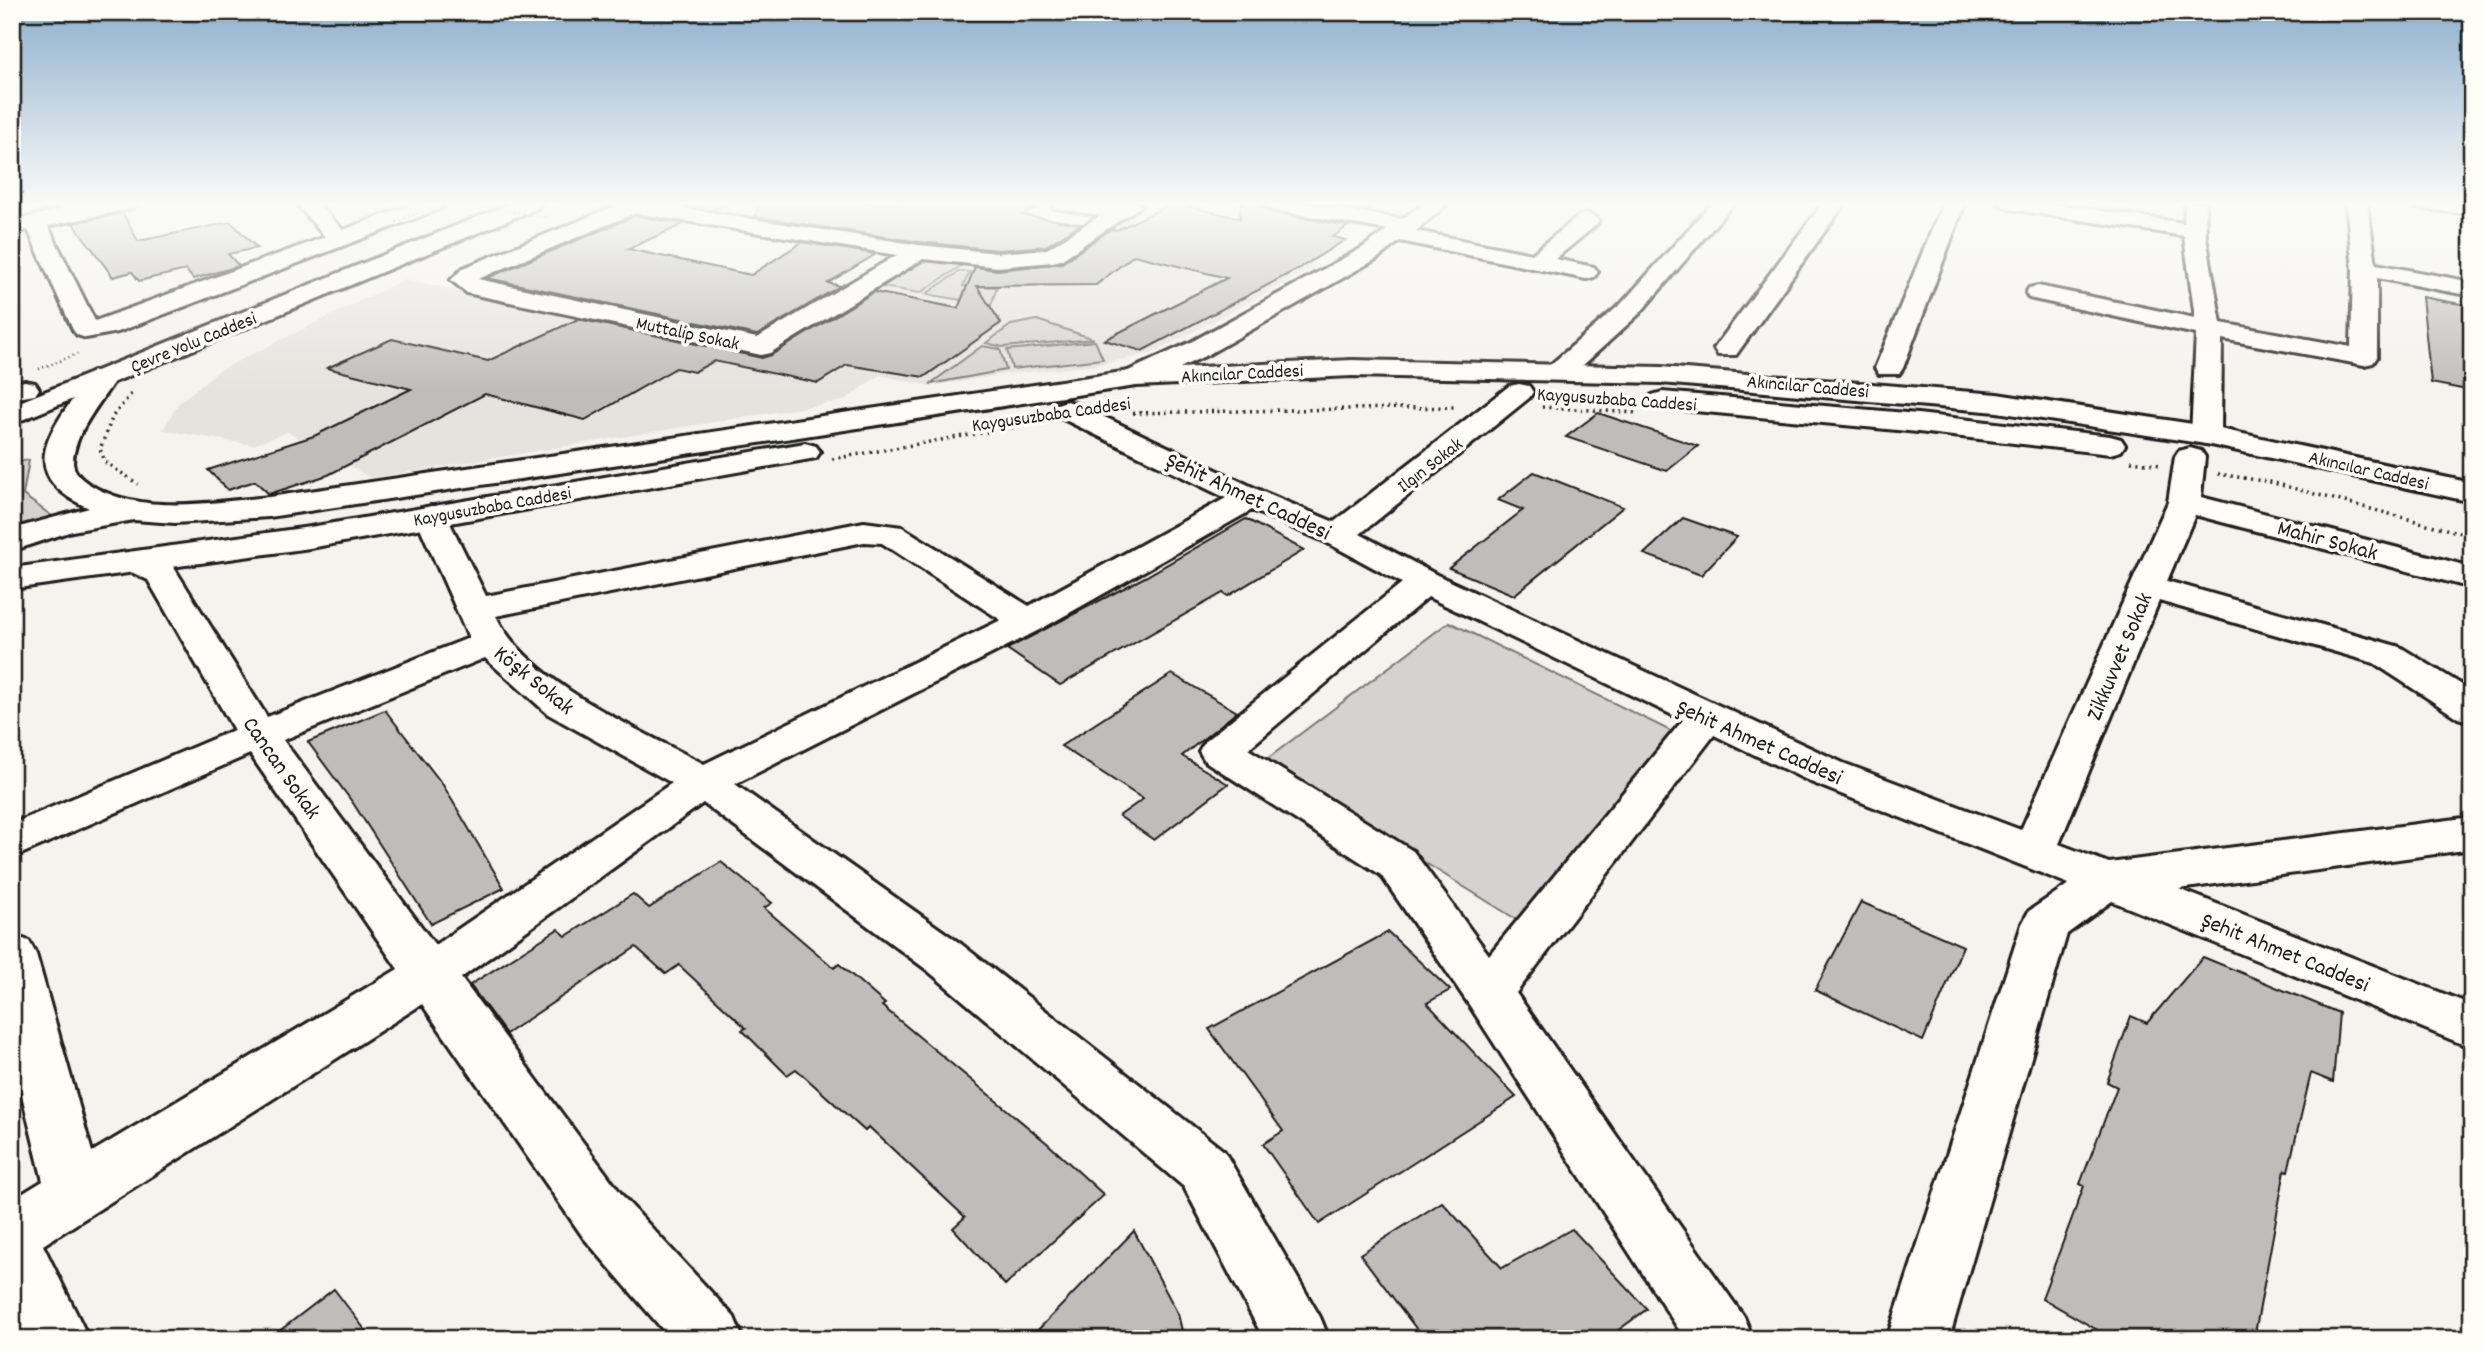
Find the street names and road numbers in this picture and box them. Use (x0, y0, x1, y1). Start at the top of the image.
street label: Çevre Yolu Caddesi (127, 307, 262, 382)
street label: Muttalip Sokak (633, 311, 741, 360)
street label: Akıncılar Caddesi (1180, 359, 1305, 392)
street label: Akıncılar Caddesi (1746, 370, 1870, 407)
street label: Kaygusuzbaba Caddesi (1536, 382, 1698, 421)
street label: Kaygusuzbaba Caddesi (970, 392, 1133, 441)
street label: Ilgın Sokak (1393, 432, 1470, 501)
street label: Şehit Ahmet Caddesi (1160, 445, 1335, 551)
street label: Akıncılar Caddesi (2306, 445, 2431, 499)
street label: Kaygusuzbaba Caddesi (412, 481, 574, 536)
street label: Mahir Sokak (2273, 513, 2381, 572)
street label: Zikkuvvet Sokak (2079, 588, 2163, 727)
street label: Köşk Sokak (485, 639, 580, 725)
street label: Şehit Ahmet Caddesi (1670, 693, 1847, 796)
street label: Cancan Sokak (233, 711, 328, 827)
street label: Şehit Ahmet Caddesi (2196, 905, 2374, 1003)

